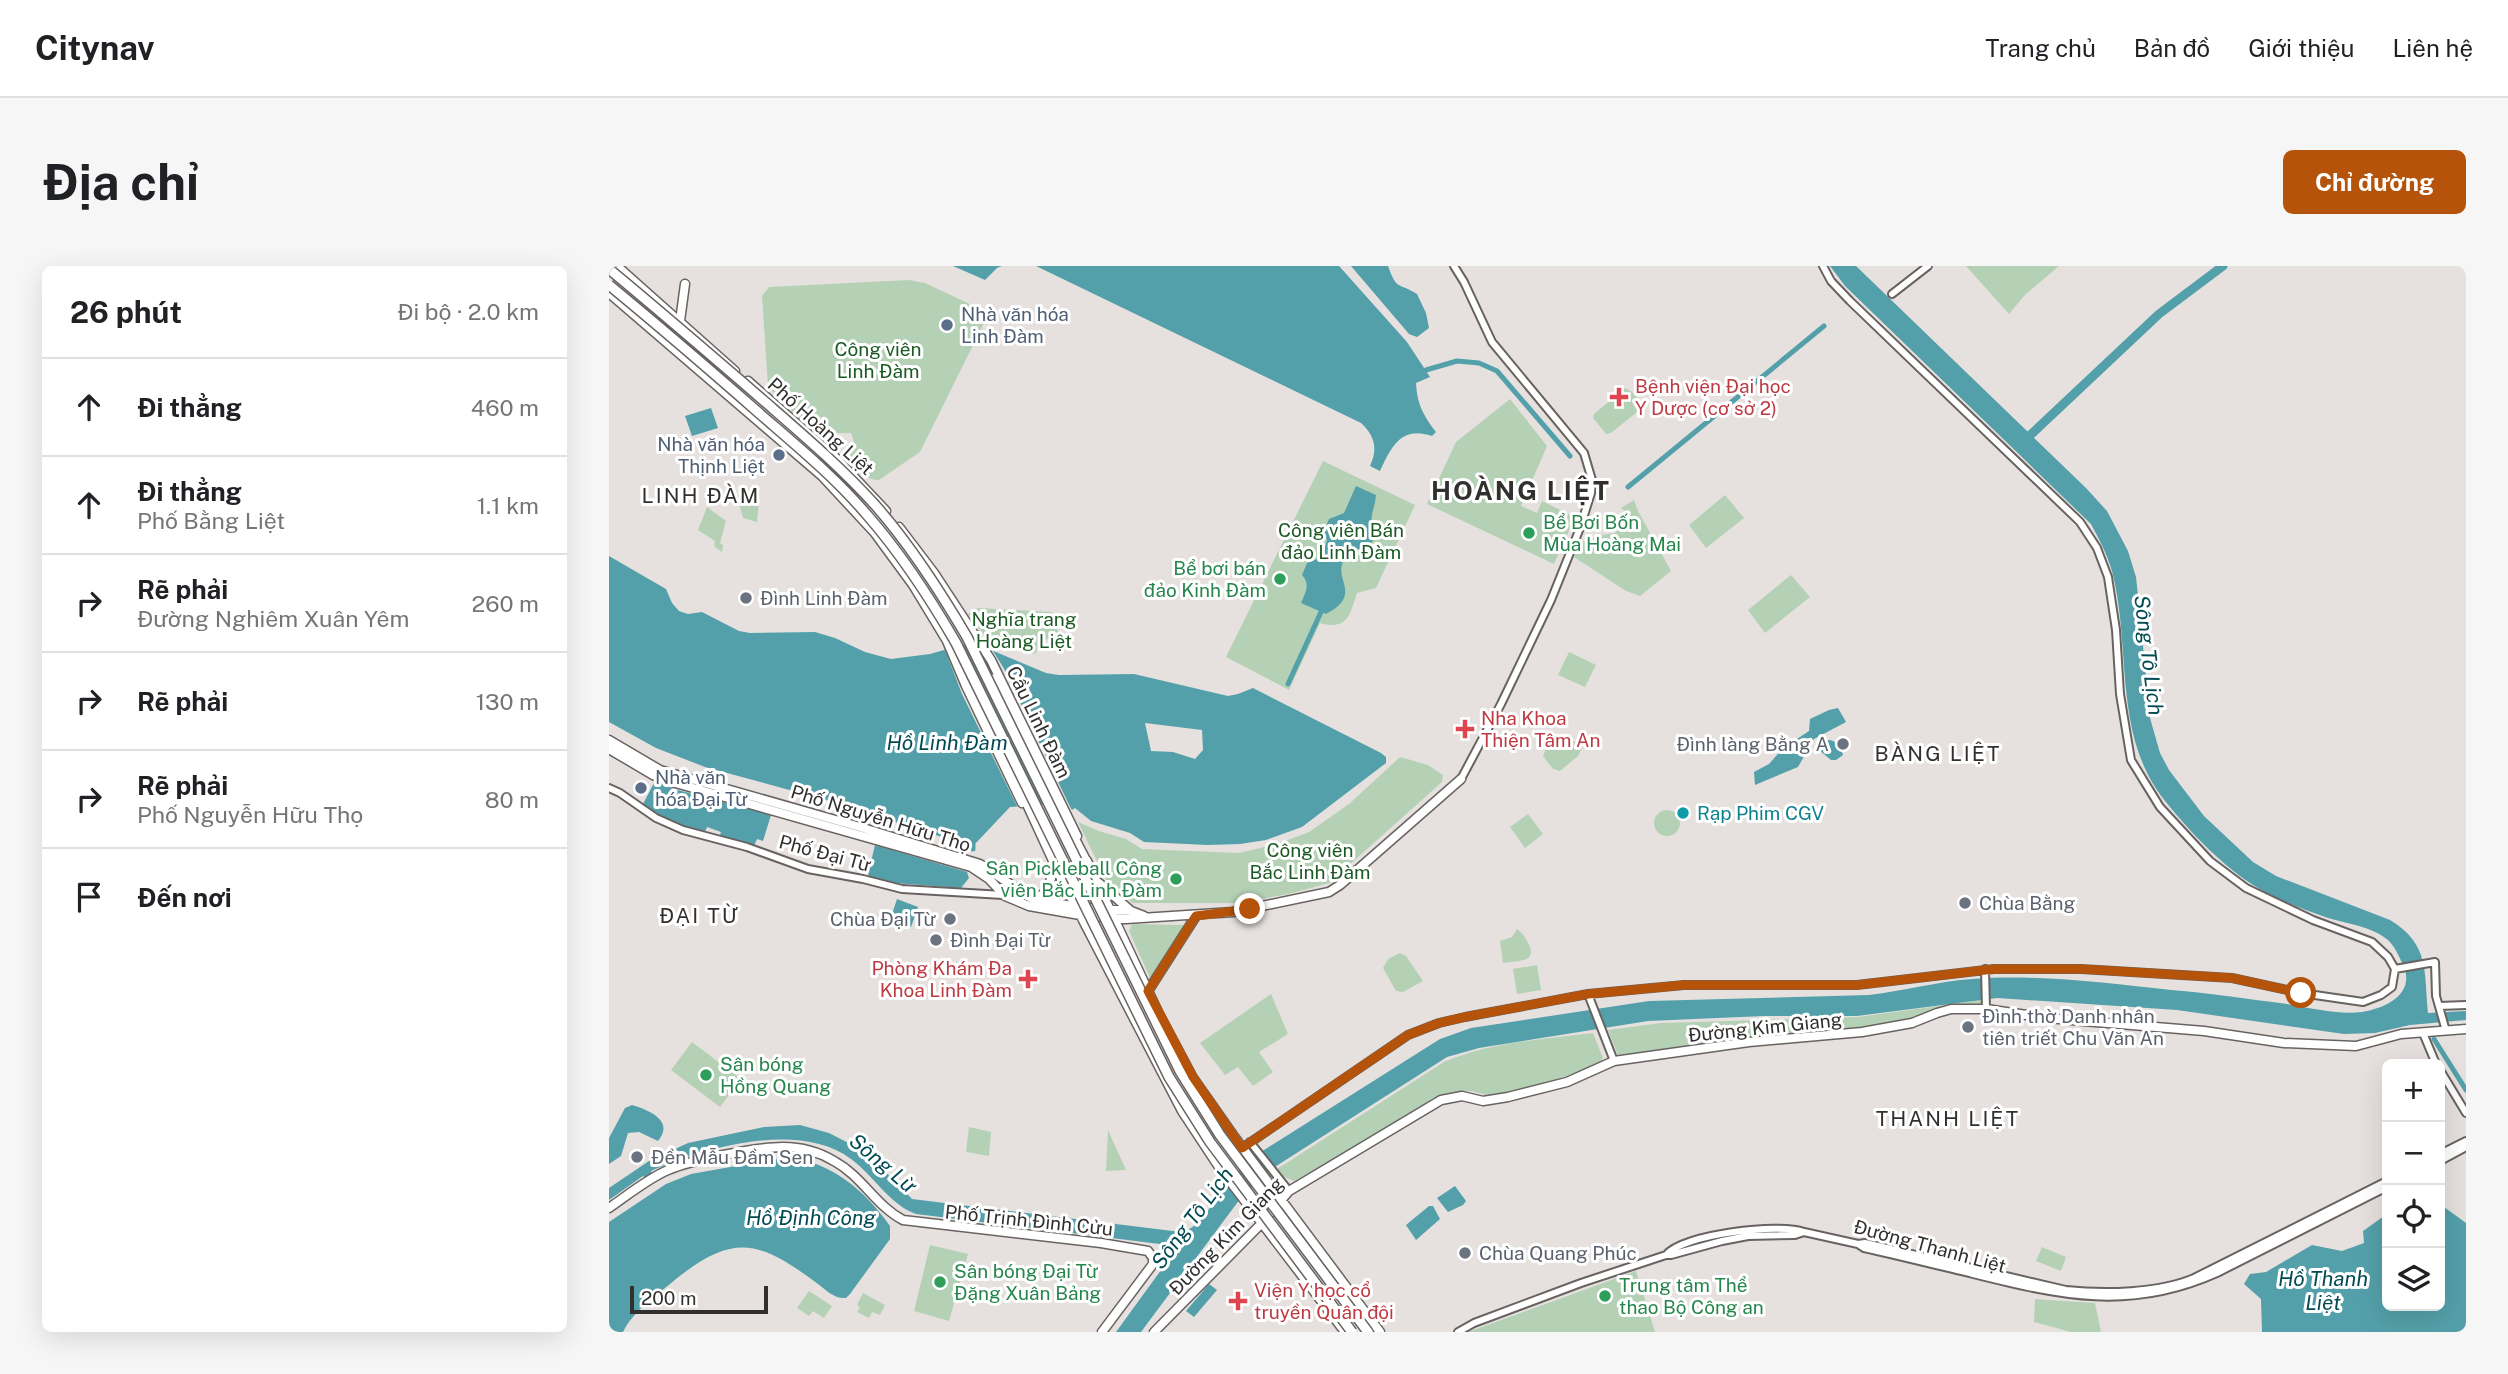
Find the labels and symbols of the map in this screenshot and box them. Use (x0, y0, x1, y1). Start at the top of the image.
place label: Nhà văn hóa Linh Đàm (961, 303, 1069, 347)
marker: Nhà văn hóa Linh Đàm (939, 317, 955, 333)
park label: Công viên Linh Đàm (834, 338, 922, 382)
street label: Phố Hoàng Liệt (764, 373, 878, 479)
place label: Bệnh viện Đại học Y Dược (cơ sở 2) (1635, 375, 1791, 419)
marker: Bệnh viện Đại học Y Dược (cơ sở 2) (1609, 387, 1629, 407)
place label: Nhà văn hóa Thịnh Liệt (657, 433, 765, 477)
marker: Nhà văn hóa Thịnh Liệt (771, 447, 787, 463)
district label: HOÀNG LIỆT (1431, 475, 1611, 506)
district label: LINH ĐÀM (642, 483, 760, 508)
place label: Bể Bơi Bốn Mùa Hoàng Mai (1543, 511, 1681, 555)
park label: Công viên Bán đảo Linh Đàm (1278, 519, 1404, 563)
marker: Bể Bơi Bốn Mùa Hoàng Mai (1521, 525, 1537, 541)
place label: Bể bơi bán đảo Kinh Đàm (1144, 557, 1266, 601)
marker: Bể bơi bán đảo Kinh Đàm (1272, 571, 1288, 587)
place label: Đình Linh Đàm (760, 587, 887, 609)
marker: Đình Linh Đàm (738, 590, 754, 606)
water label: Sông Tô Lịch (2129, 593, 2169, 717)
park label: Nghĩa trang Hoàng Liệt (971, 608, 1077, 652)
street label: Cầu Linh Đàm (1002, 662, 1076, 782)
place label: Nha Khoa Thiện Tâm An (1481, 707, 1600, 751)
marker: Nha Khoa Thiện Tâm An (1455, 719, 1475, 739)
water label: Hồ Linh Đàm (886, 730, 1008, 755)
place label: Đình làng Bằng A (1677, 733, 1829, 755)
marker: Đình làng Bằng A (1835, 736, 1851, 752)
district label: BÀNG LIỆT (1874, 741, 2002, 766)
place label: Nhà văn hóa Đại Từ (655, 766, 748, 810)
marker: Nhà văn hóa Đại Từ (633, 780, 649, 796)
street label: Phố Nguyễn Hữu Thọ (788, 780, 974, 856)
place label: Rạp Phim CGV (1697, 802, 1824, 824)
marker: Rạp Phim CGV (1675, 805, 1691, 821)
street label: Phố Đại Từ (777, 830, 874, 876)
park label: Công viên Bắc Linh Đàm (1250, 839, 1370, 883)
place label: Sân Pickleball Công viên Bắc Linh Đàm (985, 857, 1162, 901)
marker: Sân Pickleball Công viên Bắc Linh Đàm (1168, 871, 1184, 887)
place label: Chùa Bằng (1979, 892, 2075, 914)
route end (1234, 893, 1265, 924)
marker: Chùa Bằng (1957, 895, 1973, 911)
district label: ĐẠI TỪ (659, 903, 741, 928)
place label: Chùa Đại Từ (830, 908, 937, 930)
marker: Chùa Đại Từ (942, 911, 958, 927)
place label: Đình Đại Từ (950, 929, 1051, 951)
marker: Đình Đại Từ (928, 932, 944, 948)
place label: Phòng Khám Đa Khoa Linh Đàm (871, 957, 1012, 1001)
marker: Phòng Khám Đa Khoa Linh Đàm (1018, 969, 1038, 989)
route start (2285, 977, 2316, 1008)
place label: Đình thờ Danh nhân tiên triết Chu Văn An (1982, 1005, 2164, 1049)
street label: Đường Kim Giang (1687, 1008, 1843, 1046)
marker: Đình thờ Danh nhân tiên triết Chu Văn An (1960, 1019, 1976, 1035)
place label: Sân bóng Hồng Quang (720, 1053, 831, 1097)
marker: Sân bóng Hồng Quang (698, 1067, 714, 1083)
district label: THANH LIỆT (1876, 1106, 2020, 1131)
water label: Sông Lừ (845, 1128, 923, 1199)
place label: Đền Mẫu Đầm Sen (651, 1146, 813, 1168)
marker: Đền Mẫu Đầm Sen (629, 1149, 645, 1165)
water label: Sông Tô Lịch (1146, 1162, 1238, 1274)
street label: Đường Kim Giang (1164, 1172, 1288, 1299)
street label: Phố Trịnh Đình Cửu (944, 1200, 1114, 1240)
water label: Hồ Định Công (746, 1205, 877, 1230)
street label: Đường Thanh Liệt (1851, 1215, 2009, 1277)
place label: Chùa Quang Phúc (1479, 1242, 1637, 1264)
marker: Chùa Quang Phúc (1457, 1245, 1473, 1261)
place label: Sân bóng Đại Từ Đặng Xuân Bảng (954, 1260, 1101, 1304)
water label: Hồ Thanh Liệt (2278, 1266, 2368, 1315)
marker: Sân bóng Đại Từ Đặng Xuân Bảng (932, 1274, 948, 1290)
place label: Trung tâm Thể thao Bộ Công an (1619, 1274, 1764, 1318)
place label: Viện Y học cổ truyền Quân đội (1254, 1279, 1394, 1323)
scale bar (630, 1283, 768, 1315)
marker: Trung tâm Thể thao Bộ Công an (1597, 1288, 1613, 1304)
marker: Viện Y học cổ truyền Quân đội (1228, 1291, 1248, 1311)

